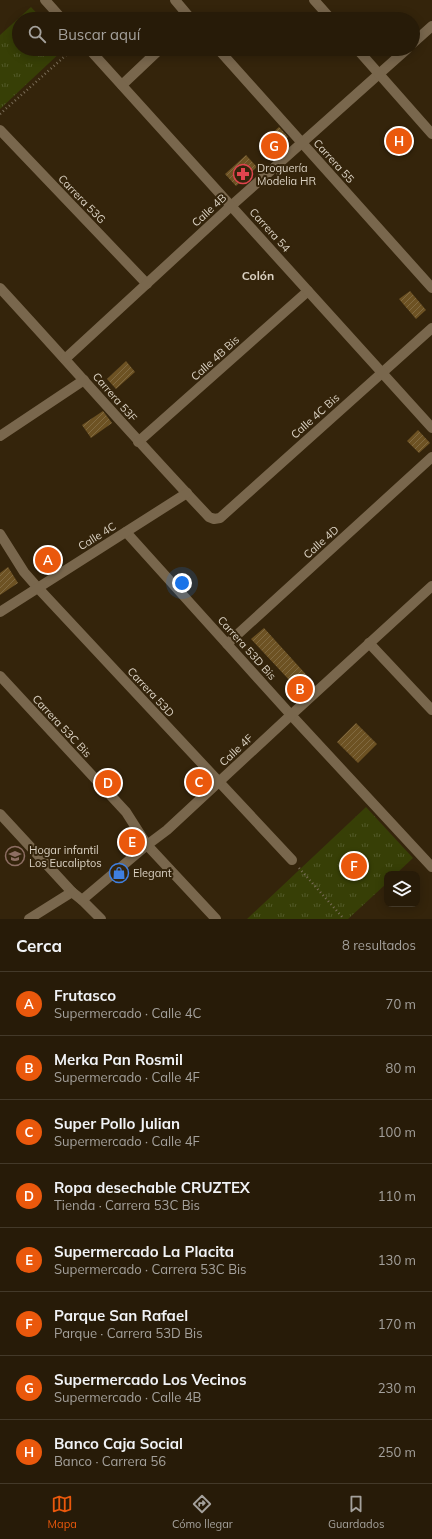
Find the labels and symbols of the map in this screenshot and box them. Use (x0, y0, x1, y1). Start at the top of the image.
pin: H (386, 126, 412, 156)
pin: G (261, 131, 287, 161)
street label: Carrera 55 (311, 136, 358, 186)
place label: Droguería Modelia HR (257, 161, 316, 188)
pharmacy icon: Droguería Modelia HR (232, 163, 254, 185)
street label: Carrera 53G (55, 172, 109, 226)
street label: Calle 4B (189, 191, 229, 229)
street label: Carrera 54 (247, 205, 294, 255)
district label: Colón (242, 268, 274, 283)
street label: Calle 4B Bis (188, 333, 242, 383)
street label: Carrera 53F (90, 370, 140, 424)
street label: Calle 4C Bis (288, 391, 342, 441)
street label: Calle 4C (75, 519, 119, 553)
street label: Calle 4D (300, 522, 342, 562)
pin: A (35, 545, 61, 575)
your location (172, 573, 192, 593)
street label: Carrera 53D Bis (215, 613, 279, 683)
street label: Carrera 53D (125, 664, 177, 720)
pin: B (287, 674, 313, 704)
street label: Carrera 53C Bis (29, 692, 95, 760)
street label: Calle 4F (216, 731, 256, 769)
pin: C (186, 767, 212, 797)
pin: D (95, 768, 121, 798)
pin: E (119, 827, 145, 857)
place label: Hogar infantil Los Eucaliptos (29, 843, 102, 870)
school or university icon: Hogar infantil Los Eucaliptos (4, 845, 26, 867)
pin: F (341, 851, 367, 881)
shop icon: Elegant (108, 862, 130, 884)
place label: Elegant (133, 866, 172, 880)

